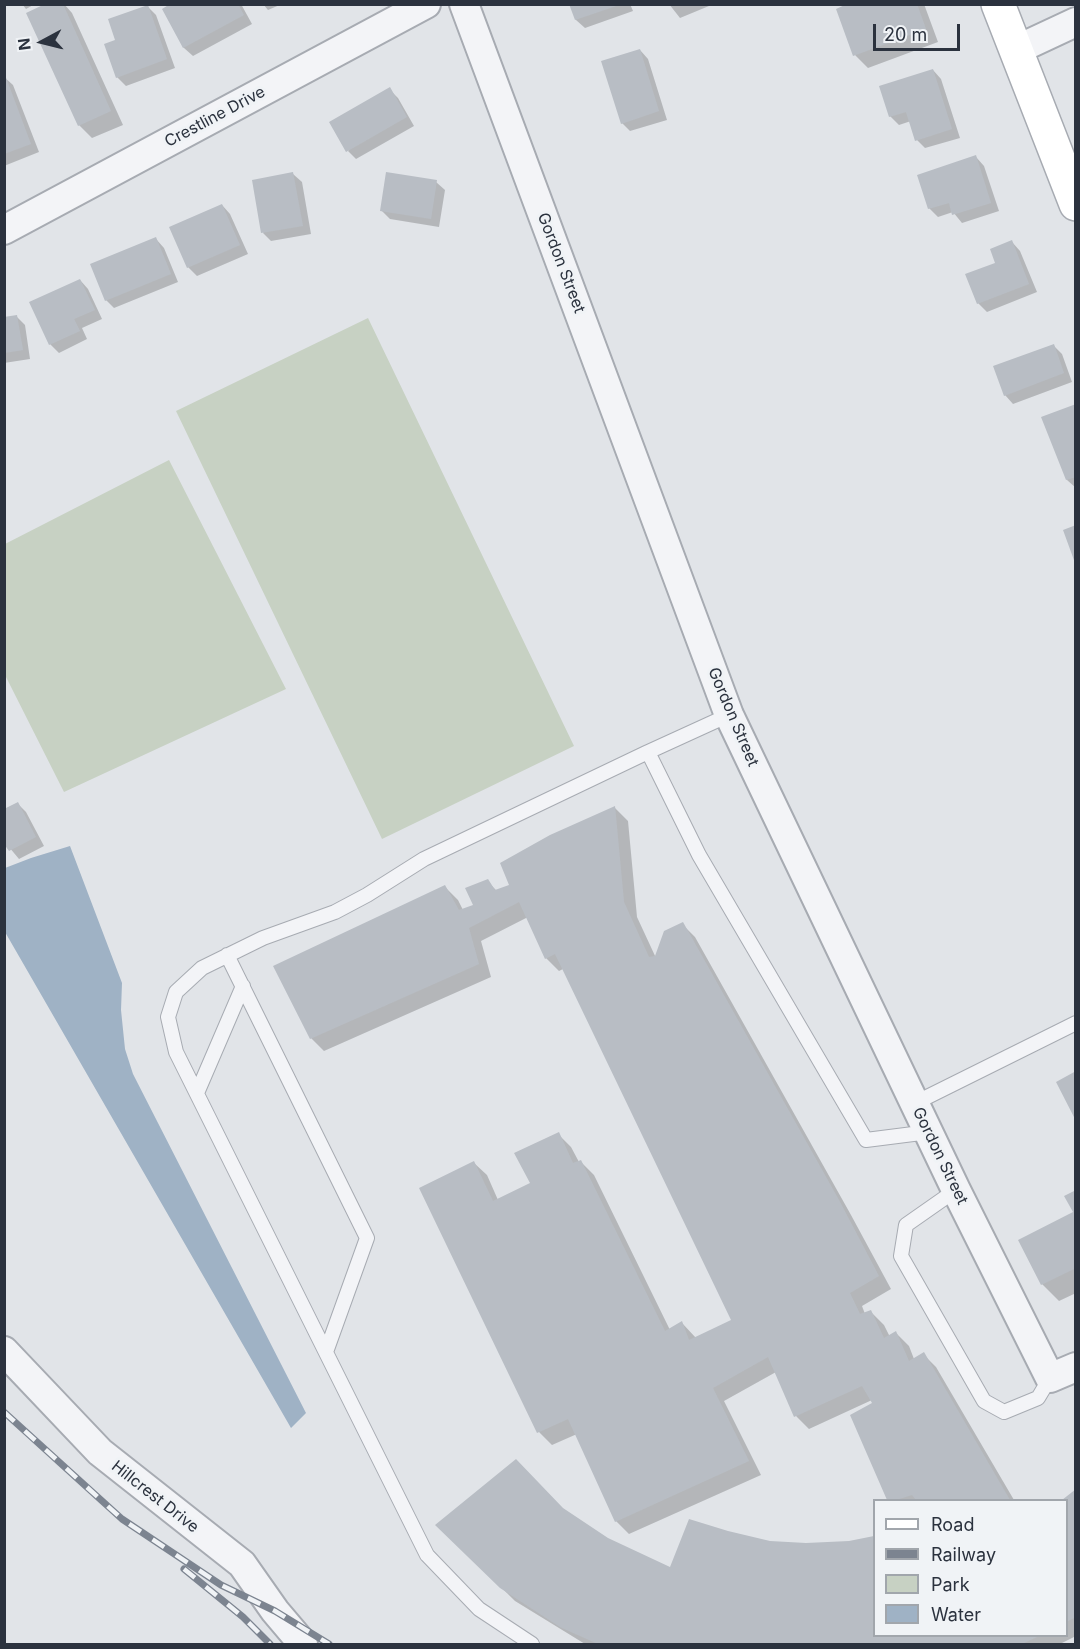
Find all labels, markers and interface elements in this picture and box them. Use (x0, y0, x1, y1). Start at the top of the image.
north arrow (12, 12, 72, 72)
scale bar (876, 12, 963, 50)
text: 20 m (884, 24, 927, 45)
text: N (13, 37, 35, 51)
street label: Crestline Drive (161, 82, 269, 152)
street label: Gordon Street (533, 210, 589, 316)
street label: Gordon Street (703, 665, 763, 769)
street label: Gordon Street (908, 1104, 972, 1208)
street label: Hillcrest Drive (107, 1457, 203, 1537)
legend (873, 1499, 1068, 1637)
text: Road (931, 1514, 974, 1535)
text: Railway (931, 1544, 996, 1565)
text: Park (931, 1574, 970, 1595)
text: Water (931, 1604, 981, 1625)

